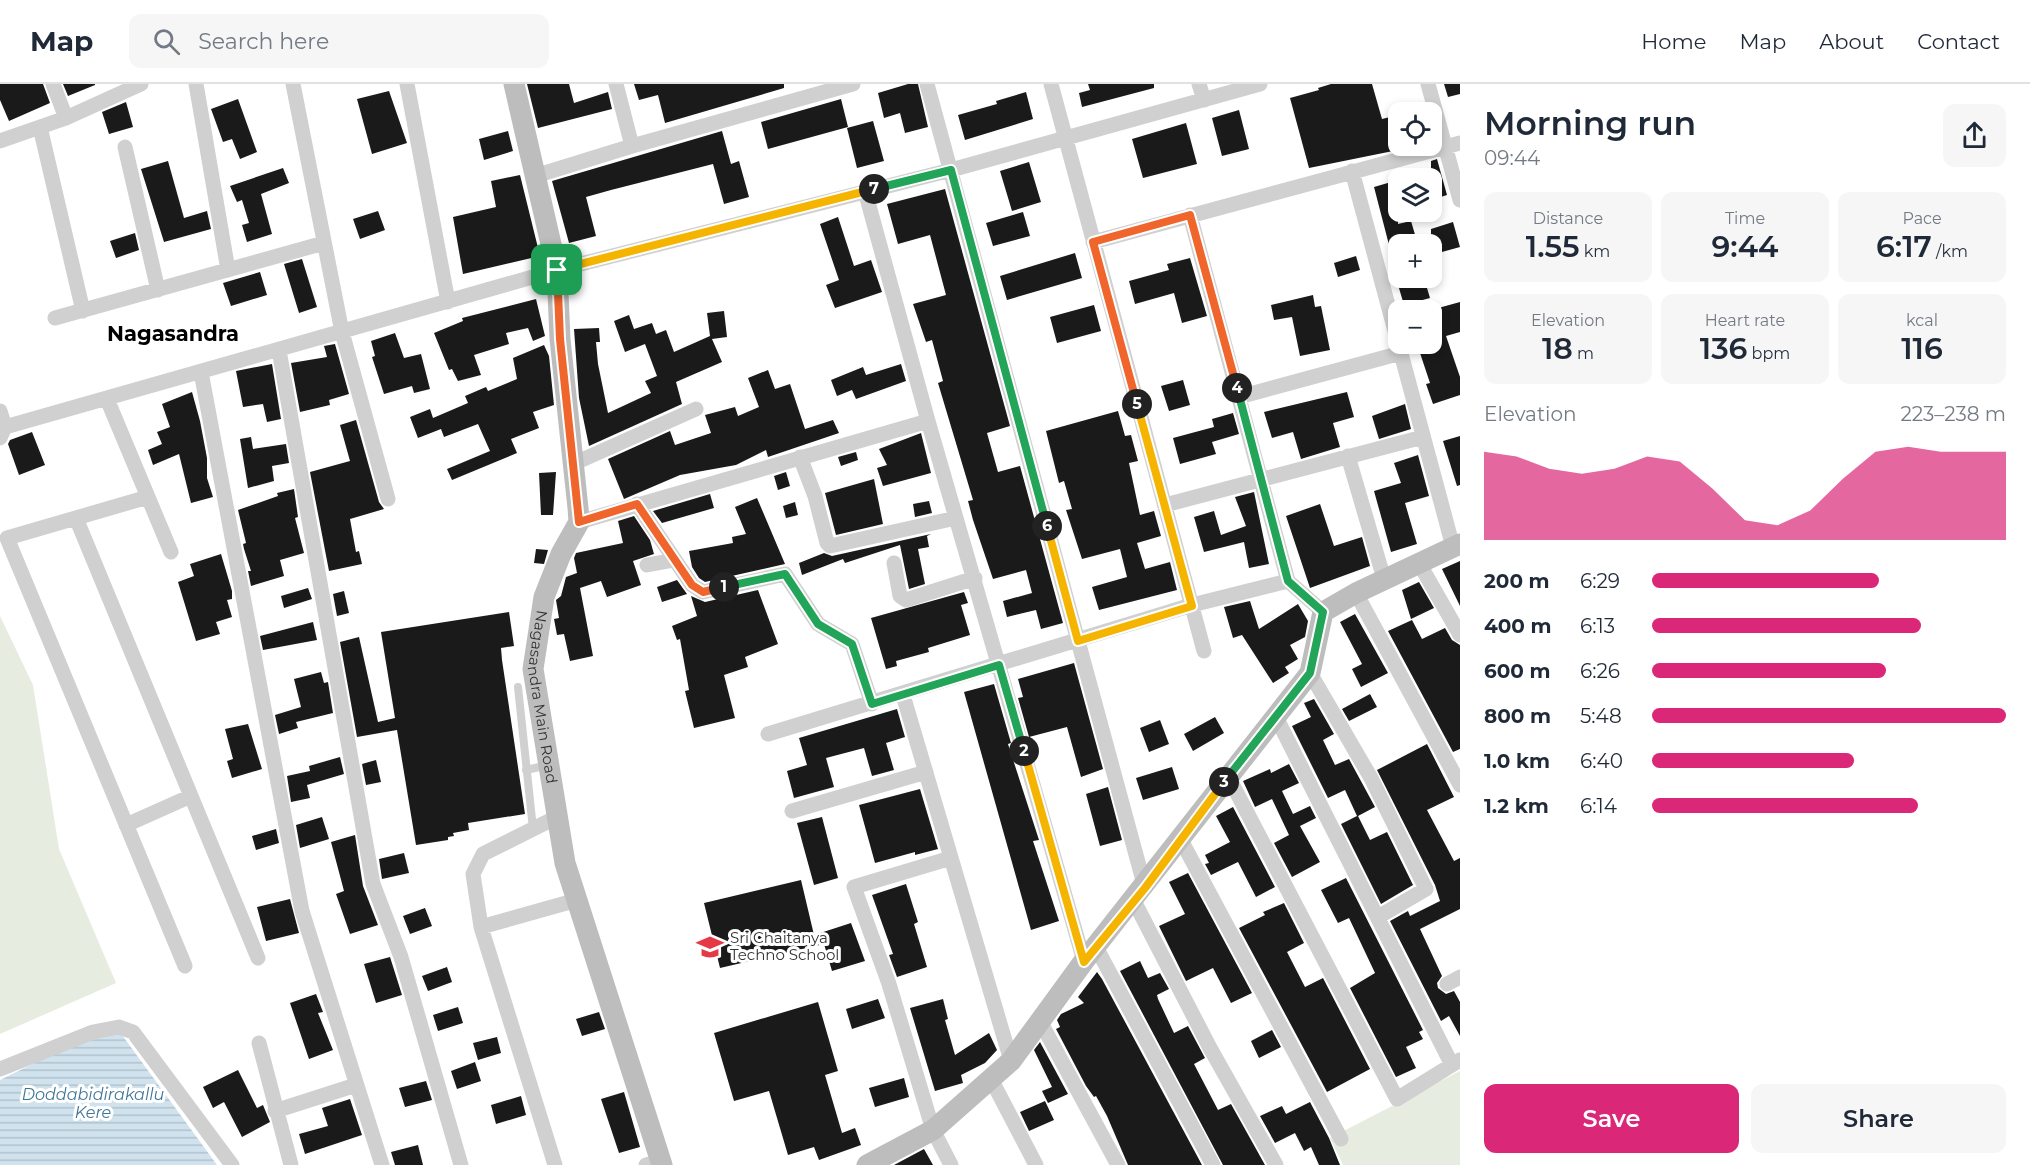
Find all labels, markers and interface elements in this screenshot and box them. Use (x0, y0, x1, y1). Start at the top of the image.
search box (129, 14, 549, 68)
text: Map (30, 24, 93, 58)
icon: search (150, 25, 183, 58)
text: Search here (198, 28, 329, 55)
text: Home (1641, 29, 1706, 54)
text: Map (1739, 29, 1786, 54)
text: About (1819, 29, 1884, 54)
text: Contact (1917, 29, 2000, 54)
map controls (1388, 102, 1442, 354)
button: locate (1388, 102, 1442, 156)
text: Morning run (1484, 103, 1696, 143)
button: share (1943, 104, 2006, 167)
text: 09:44 (1484, 146, 1540, 170)
button: layers (1388, 168, 1442, 222)
pin: 7 (859, 174, 889, 204)
text: 7 (869, 179, 879, 198)
text: Distance (1533, 209, 1603, 228)
text: Time (1725, 209, 1765, 228)
text: Pace (1902, 209, 1942, 228)
text: 1.55 (1526, 228, 1580, 265)
text: 9:44 (1712, 228, 1778, 265)
text: 6:17 (1876, 228, 1932, 265)
button: + (1388, 234, 1442, 288)
text: km (1580, 242, 1610, 261)
text: /km (1932, 242, 1968, 261)
pin (531, 244, 582, 295)
icon: arrive (540, 253, 573, 286)
button: − (1388, 300, 1442, 354)
text: Elevation (1531, 311, 1605, 330)
text: Heart rate (1705, 311, 1785, 330)
text: kcal (1906, 311, 1938, 330)
district label: Nagasandra (107, 321, 239, 346)
text: 18 (1542, 330, 1573, 367)
text: 136 (1700, 330, 1747, 367)
text: 116 (1901, 330, 1943, 367)
text: m (1573, 344, 1594, 363)
text: bpm (1747, 344, 1790, 363)
pin: 4 (1222, 373, 1252, 403)
text: 4 (1231, 378, 1243, 397)
pin: 5 (1122, 389, 1152, 419)
text: 5 (1132, 394, 1142, 413)
text: Elevation (1484, 402, 1576, 426)
text: 223–238 m (1900, 402, 2006, 426)
pin: 6 (1032, 511, 1062, 541)
text: 6 (1042, 516, 1052, 535)
text: 200 m (1484, 569, 1550, 593)
text: 6:29 (1580, 569, 1620, 593)
pin: 1 (709, 572, 739, 602)
text: 1 (721, 577, 727, 596)
street label: Nagasandra Main Road (524, 609, 562, 785)
text: 400 m (1484, 614, 1552, 638)
text: 6:13 (1580, 614, 1615, 638)
text: 600 m (1484, 659, 1551, 683)
text: 6:26 (1580, 659, 1620, 683)
text: 800 m (1484, 704, 1551, 728)
text: 5:48 (1580, 704, 1622, 728)
pin: 2 (1009, 736, 1039, 766)
text: 2 (1019, 741, 1029, 760)
text: 1.0 km (1484, 749, 1550, 773)
text: 6:40 (1580, 749, 1623, 773)
pin: 3 (1209, 767, 1239, 797)
text: 3 (1219, 772, 1229, 791)
text: 1.2 km (1484, 794, 1549, 818)
text: 6:14 (1580, 794, 1617, 818)
place label: Sri Chaitanya Techno School (730, 928, 839, 964)
school or university icon: Sri Chaitanya Techno School (695, 932, 725, 962)
button: Save (1484, 1084, 1739, 1153)
button: Share (1751, 1084, 2006, 1153)
water label: Doddabidirakallu Kere (22, 1085, 165, 1122)

